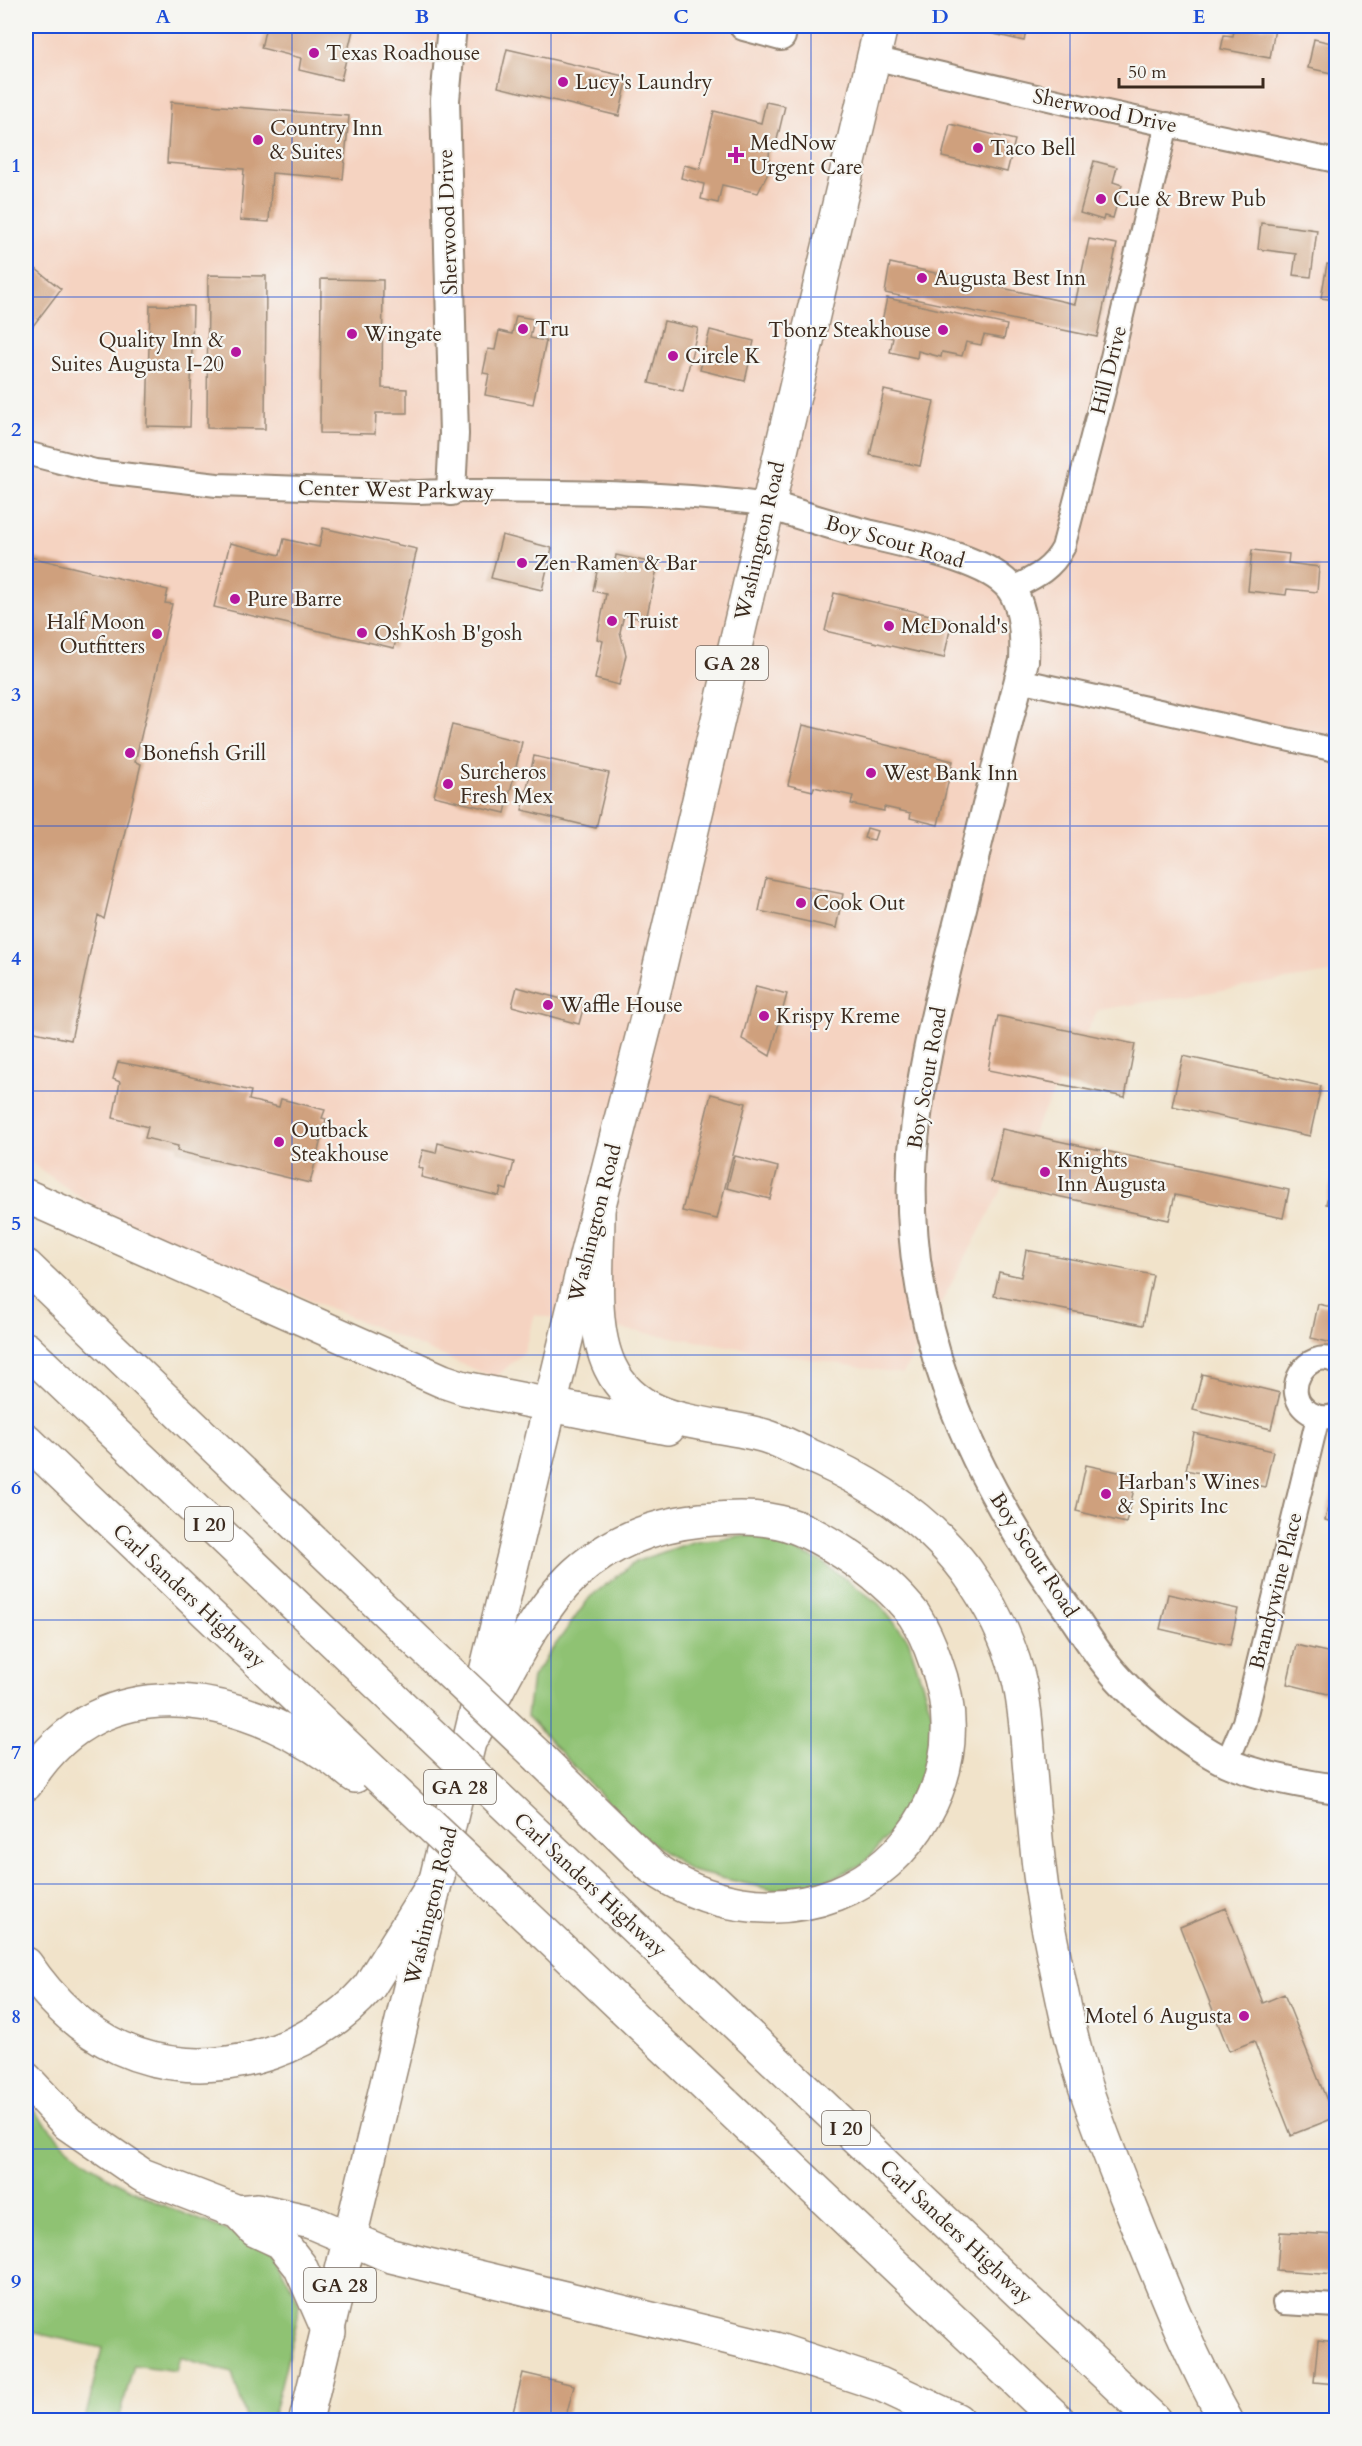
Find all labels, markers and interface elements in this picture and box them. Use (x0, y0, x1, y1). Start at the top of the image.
text: A (155, 3, 171, 30)
text: B (415, 3, 429, 30)
text: C (673, 3, 689, 30)
text: D (931, 3, 949, 30)
text: E (1193, 3, 1205, 30)
place label: Texas Roadhouse (326, 39, 480, 68)
marker: Texas Roadhouse (307, 46, 321, 60)
scale bar (1119, 51, 1263, 89)
text: 50 m (1128, 60, 1167, 85)
place label: Lucy's Laundry (575, 68, 713, 97)
marker: Lucy's Laundry (556, 75, 570, 89)
street label: Sherwood Drive (1030, 82, 1180, 140)
place label: Country Inn & Suites (270, 114, 383, 167)
place label: MedNow Urgent Care (750, 129, 863, 182)
marker: Country Inn & Suites (251, 133, 265, 147)
place label: Taco Bell (990, 134, 1076, 163)
marker: Taco Bell (971, 141, 985, 155)
marker: MedNow Urgent Care (727, 146, 745, 164)
street label: Sherwood Drive (431, 148, 465, 296)
text: 1 (11, 152, 21, 179)
place label: Cue & Brew Pub (1113, 185, 1266, 214)
marker: Cue & Brew Pub (1094, 192, 1108, 206)
place label: Augusta Best Inn (934, 264, 1086, 293)
marker: Augusta Best Inn (915, 271, 929, 285)
place label: Tru (535, 315, 570, 344)
place label: Tbonz Steakhouse (768, 316, 931, 345)
place label: Wingate (363, 320, 442, 349)
marker: Tru (516, 322, 530, 336)
marker: Tbonz Steakhouse (936, 323, 950, 337)
street label: Hill Drive (1084, 323, 1134, 417)
place label: Quality Inn & Suites Augusta I-20 (51, 326, 224, 379)
marker: Wingate (345, 327, 359, 341)
place label: Circle K (685, 342, 761, 371)
marker: Quality Inn & Suites Augusta I-20 (229, 345, 243, 359)
marker: Circle K (666, 349, 680, 363)
text: 2 (11, 416, 21, 443)
street label: Washington Road (727, 459, 792, 624)
street label: Center West Parkway (298, 474, 494, 506)
street label: Boy Scout Road (822, 508, 968, 576)
place label: Zen Ramen & Bar (534, 549, 697, 578)
marker: Zen Ramen & Bar (515, 556, 529, 570)
place label: Pure Barre (247, 585, 342, 614)
marker: Pure Barre (228, 592, 242, 606)
place label: Truist (624, 607, 679, 636)
place label: Half Moon Outfitters (47, 608, 145, 661)
place label: McDonald's (901, 612, 1008, 641)
marker: Truist (605, 614, 619, 628)
place label: OshKosh B'gosh (374, 619, 523, 648)
marker: McDonald's (882, 619, 896, 633)
marker: OshKosh B'gosh (355, 626, 369, 640)
marker: Half Moon Outfitters (150, 627, 164, 641)
road number: GA 28 (696, 646, 768, 680)
text: 3 (11, 681, 21, 708)
place label: Bonefish Grill (142, 739, 266, 768)
marker: Bonefish Grill (123, 746, 137, 760)
place label: Surcheros Fresh Mex (460, 758, 554, 811)
place label: West Bank Inn (882, 759, 1018, 788)
marker: West Bank Inn (864, 766, 878, 780)
marker: Surcheros Fresh Mex (441, 777, 455, 791)
place label: Cook Out (813, 889, 905, 918)
marker: Cook Out (794, 896, 808, 910)
text: 4 (11, 945, 21, 972)
place label: Waffle House (559, 991, 683, 1020)
marker: Waffle House (541, 998, 555, 1012)
place label: Krispy Kreme (776, 1002, 900, 1031)
street label: Boy Scout Road (900, 1005, 954, 1151)
marker: Krispy Kreme (757, 1009, 771, 1023)
place label: Outback Steakhouse (291, 1116, 389, 1169)
marker: Outback Steakhouse (272, 1135, 286, 1149)
street label: Washington Road (561, 1141, 629, 1306)
place label: Knights Inn Augusta (1057, 1146, 1166, 1199)
marker: Knights Inn Augusta (1038, 1165, 1052, 1179)
text: 5 (11, 1210, 21, 1237)
place label: Harban's Wines & Spirits Inc (1118, 1468, 1260, 1521)
text: 6 (11, 1474, 21, 1501)
street label: Boy Scout Road (983, 1487, 1085, 1623)
marker: Harban's Wines & Spirits Inc (1099, 1487, 1113, 1501)
road number: I 20 (185, 1507, 233, 1541)
street label: Brandywine Place (1242, 1509, 1310, 1673)
street label: Carl Sanders Highway (106, 1517, 272, 1675)
text: 7 (11, 1739, 21, 1766)
road number: GA 28 (424, 1770, 496, 1804)
street label: Carl Sanders Highway (507, 1806, 673, 1964)
street label: Washington Road (397, 1824, 465, 1989)
place label: Motel 6 Augusta (1085, 2002, 1232, 2031)
text: 8 (11, 2003, 21, 2030)
marker: Motel 6 Augusta (1237, 2009, 1251, 2023)
road number: I 20 (822, 2111, 870, 2145)
street label: Carl Sanders Highway (873, 2153, 1039, 2311)
text: 9 (11, 2268, 21, 2295)
road number: GA 28 (304, 2268, 376, 2302)

